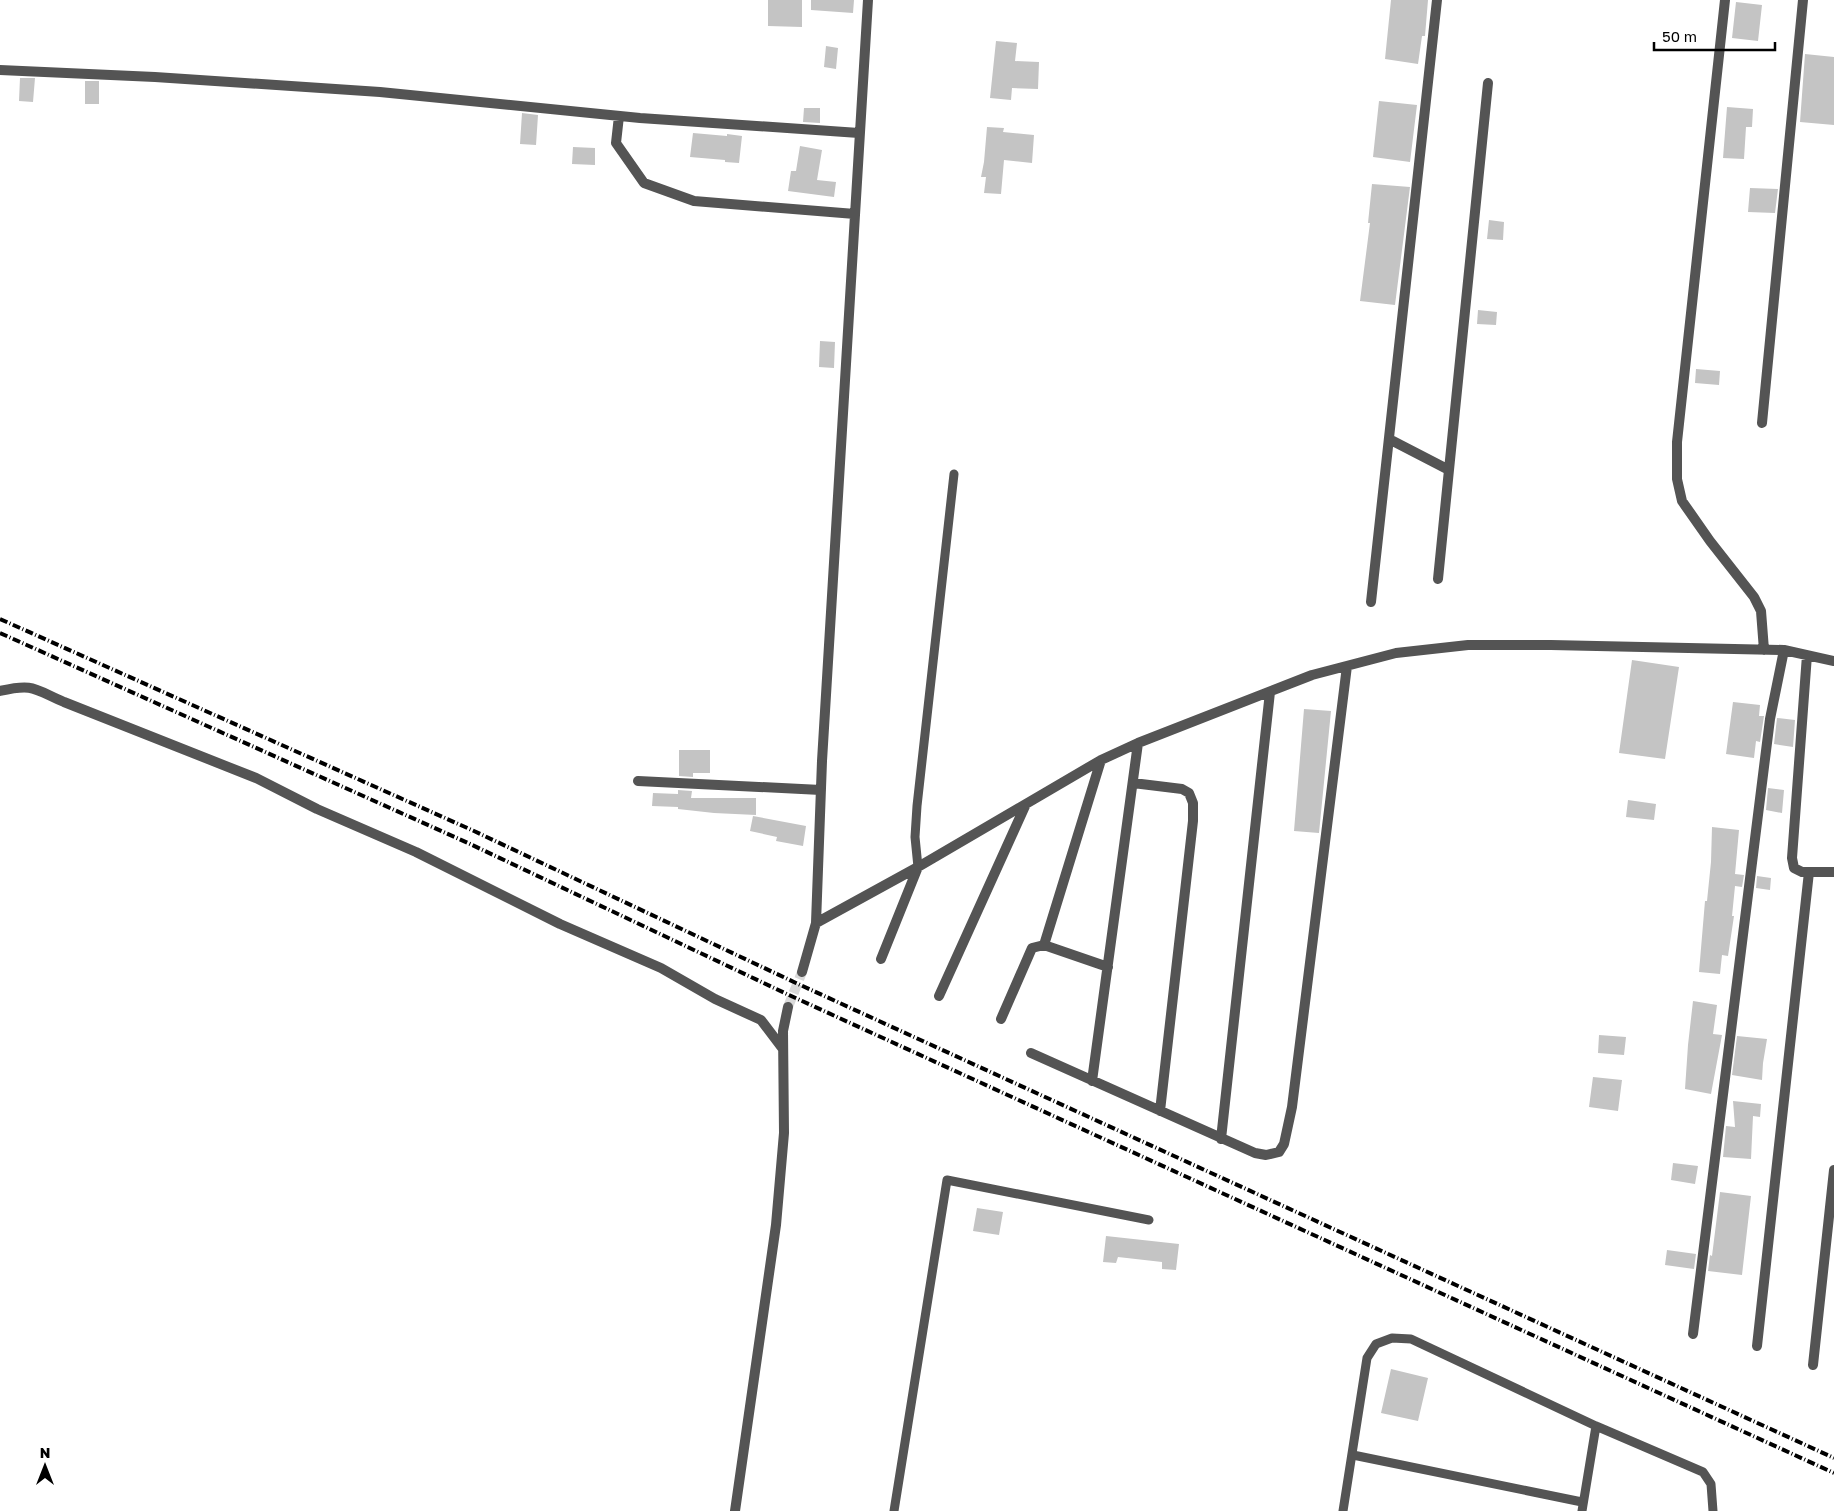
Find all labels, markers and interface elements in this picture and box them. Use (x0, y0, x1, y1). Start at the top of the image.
scale bar (1654, 20, 1775, 52)
text: 50 m (1662, 27, 1697, 45)
north arrow (20, 1441, 70, 1491)
text: N (40, 1444, 50, 1461)

